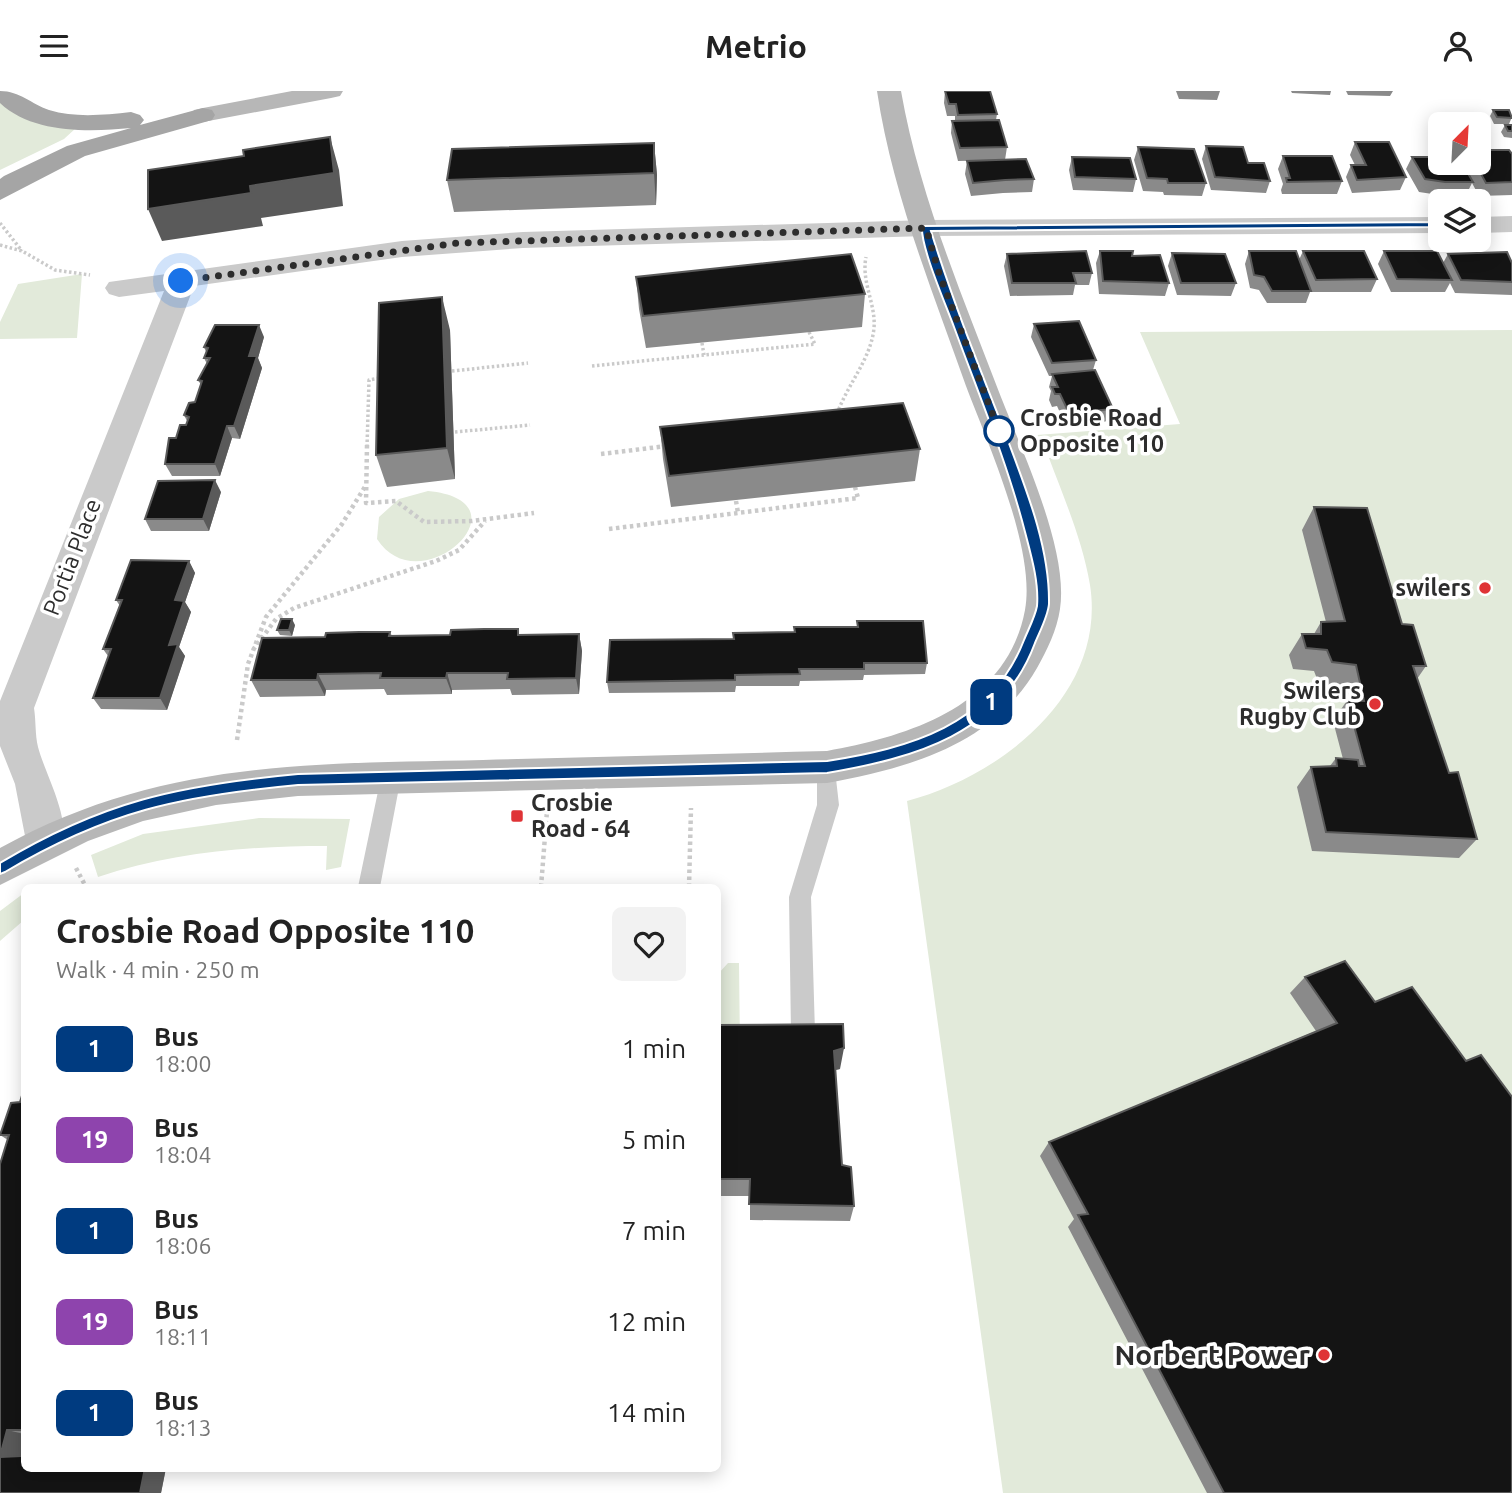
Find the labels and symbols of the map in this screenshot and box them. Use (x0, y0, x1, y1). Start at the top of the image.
north arrow (1428, 112, 1491, 175)
your location (163, 263, 198, 298)
place label: Crosbie Road Opposite 110 (1020, 405, 1164, 456)
marker: Crosbie Road Opposite 110 (984, 416, 1014, 446)
street label: Portia Place (38, 495, 105, 618)
place label: swilers (1395, 575, 1471, 600)
marker: swilers (1477, 580, 1493, 596)
place label: Swilers Rugby Club (1239, 678, 1361, 729)
line badge: 1 (968, 679, 1014, 725)
marker: Swilers Rugby Club (1367, 696, 1383, 712)
place label: Crosbie Road - 64 (531, 790, 630, 841)
marker: Crosbie Road - 64 (509, 808, 525, 824)
place label: Norbert Power (1114, 1339, 1310, 1370)
marker: Norbert Power (1316, 1347, 1332, 1363)

